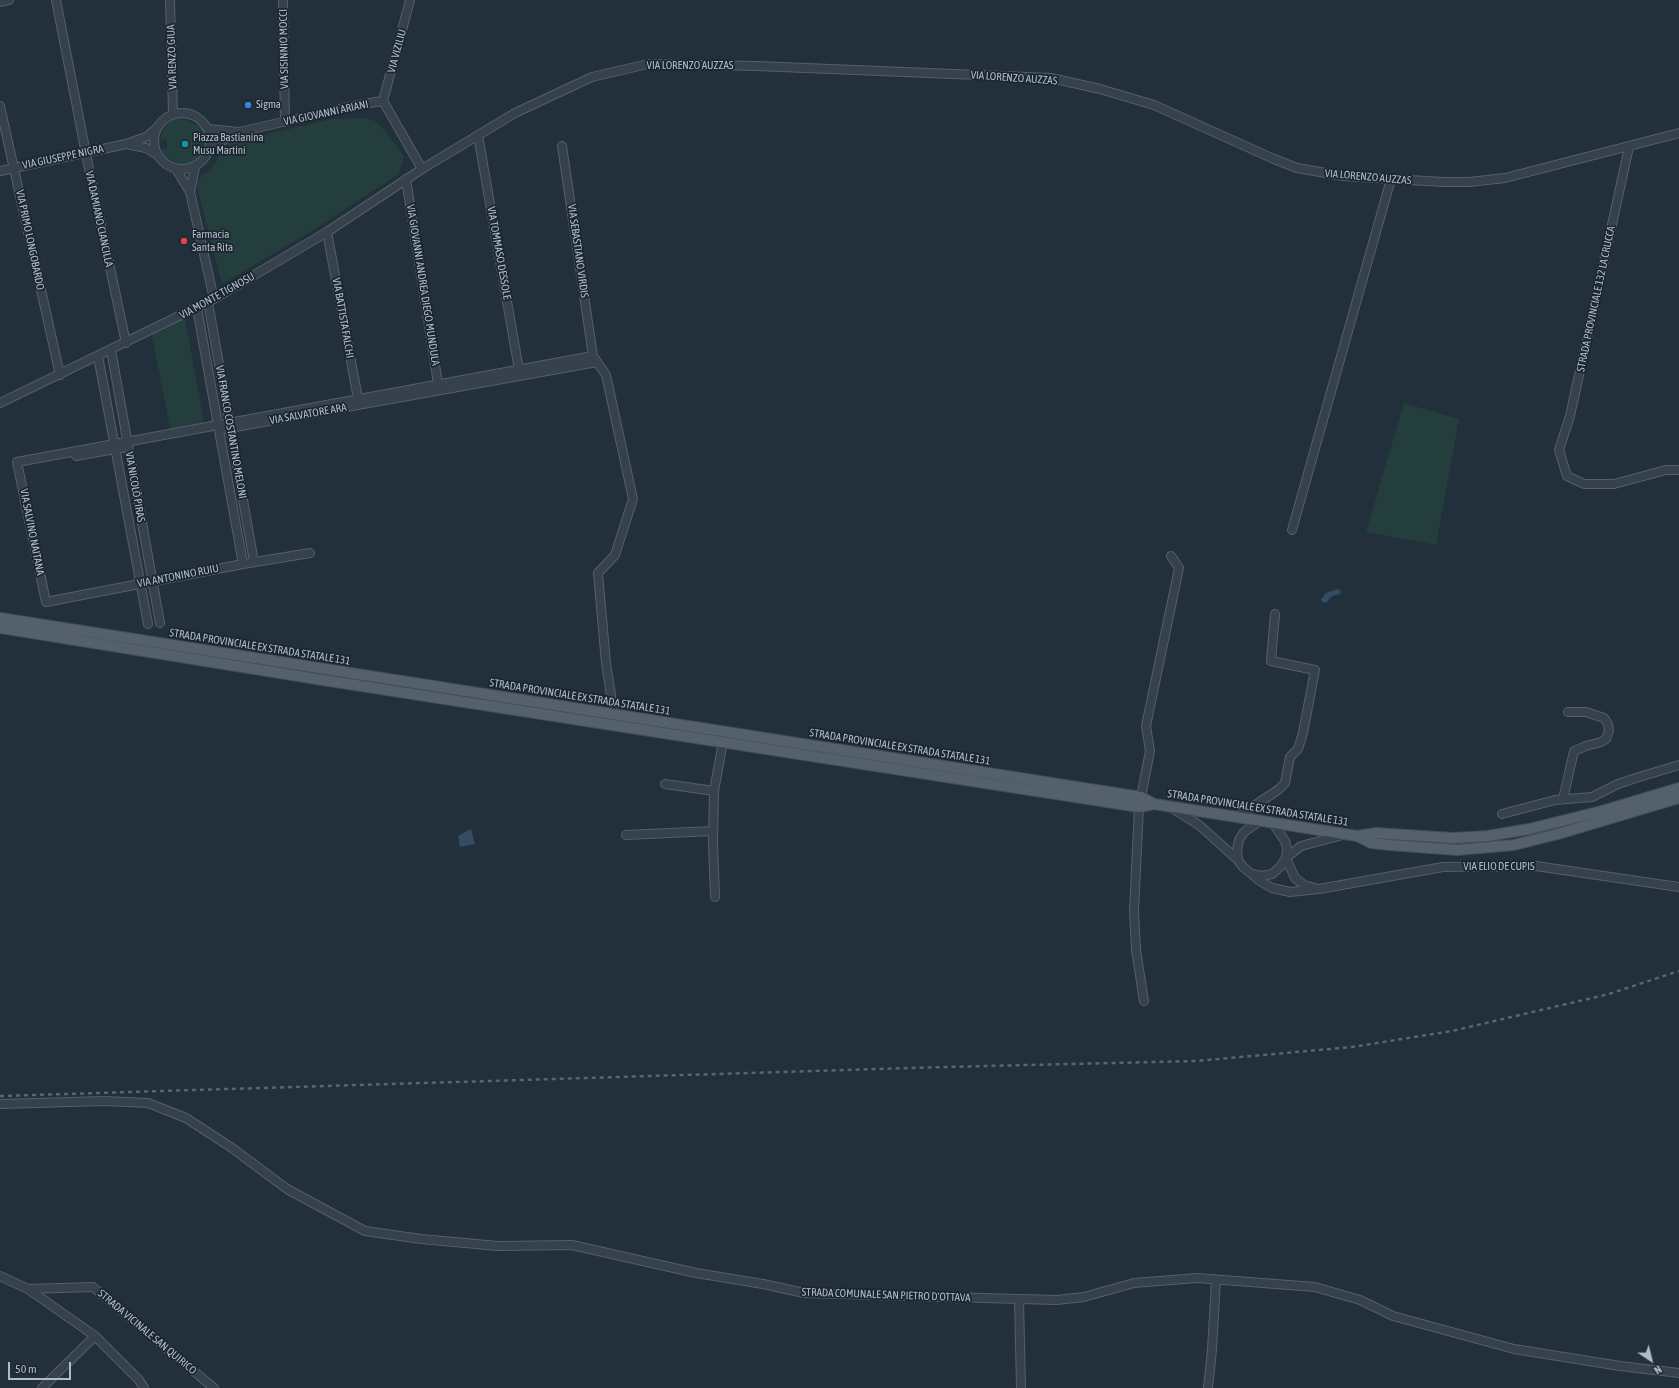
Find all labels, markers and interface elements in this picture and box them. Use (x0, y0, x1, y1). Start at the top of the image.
street label: VIA SISINNIO MOCCI (277, 9, 291, 89)
street label: VIA RENZO GIUA (164, 24, 180, 90)
street label: VIA VIZILIU (385, 28, 409, 74)
street label: VIA LORENZO AUZZAS (647, 59, 733, 73)
street label: VIA LORENZO AUZZAS (970, 68, 1058, 88)
place label: Sigma (256, 98, 281, 112)
street label: VIA GIOVANNI ARIANI (282, 98, 370, 128)
marker: Sigma (243, 100, 253, 110)
place label: Piazza Bastianina Musu Martini (193, 131, 264, 157)
marker: Piazza Bastianina Musu Martini (180, 139, 190, 149)
street label: VIA GIUSEPPE NIGRA (21, 142, 105, 172)
street label: VIA LORENZO AUZZAS (1324, 167, 1412, 187)
street label: VIA DAMIANO CIANCILLA (82, 170, 116, 268)
street label: VIA PRIMO LONGOBARDO (13, 189, 47, 291)
street label: VIA GIOVANNI ANDREA DIEGO MUNDULA (404, 203, 442, 367)
street label: VIA SEBASTIANO VIRDIS (565, 203, 591, 299)
street label: VIA TOMMASO DESSOLE (484, 205, 514, 301)
street label: STRADA PROVINCIALE 132 LA CRUCCA (1574, 225, 1618, 373)
place label: Farmacia Santa Rita (192, 228, 233, 254)
marker: Farmacia Santa Rita (179, 236, 189, 246)
street label: VIA MONTE TIGNOSU (177, 270, 257, 322)
street label: VIA BATTISTA FALCHI (329, 277, 357, 359)
street label: VIA FRANCO COSTANTINO MELONI (213, 364, 249, 500)
street label: VIA SALVATORE ARA (269, 401, 347, 427)
street label: VIA NICOLÒ PIRAS (122, 451, 148, 523)
street label: VIA SALVINO NAITANA (17, 488, 47, 576)
street label: VIA ANTONINO RUIU (136, 562, 220, 590)
street label: STRADA PROVINCIALE EX STRADA STATALE 131 (169, 626, 351, 668)
street label: STRADA PROVINCIALE EX STRADA STATALE 131 (489, 676, 671, 718)
street label: STRADA PROVINCIALE EX STRADA STATALE 131 (809, 726, 991, 768)
street label: STRADA PROVINCIALE EX STRADA STATALE 131 (1167, 787, 1349, 829)
street label: VIA ELIO DE CUPIS (1463, 860, 1535, 874)
street label: STRADA COMUNALE SAN PIETRO D'OTTAVA (801, 1285, 971, 1305)
street label: STRADA VICINALE SAN QUIRICO (95, 1287, 199, 1377)
north arrow (1631, 1340, 1671, 1380)
scale bar (10, 1354, 73, 1380)
text: 50 m (15, 1362, 37, 1376)
text: N (1652, 1363, 1664, 1377)

